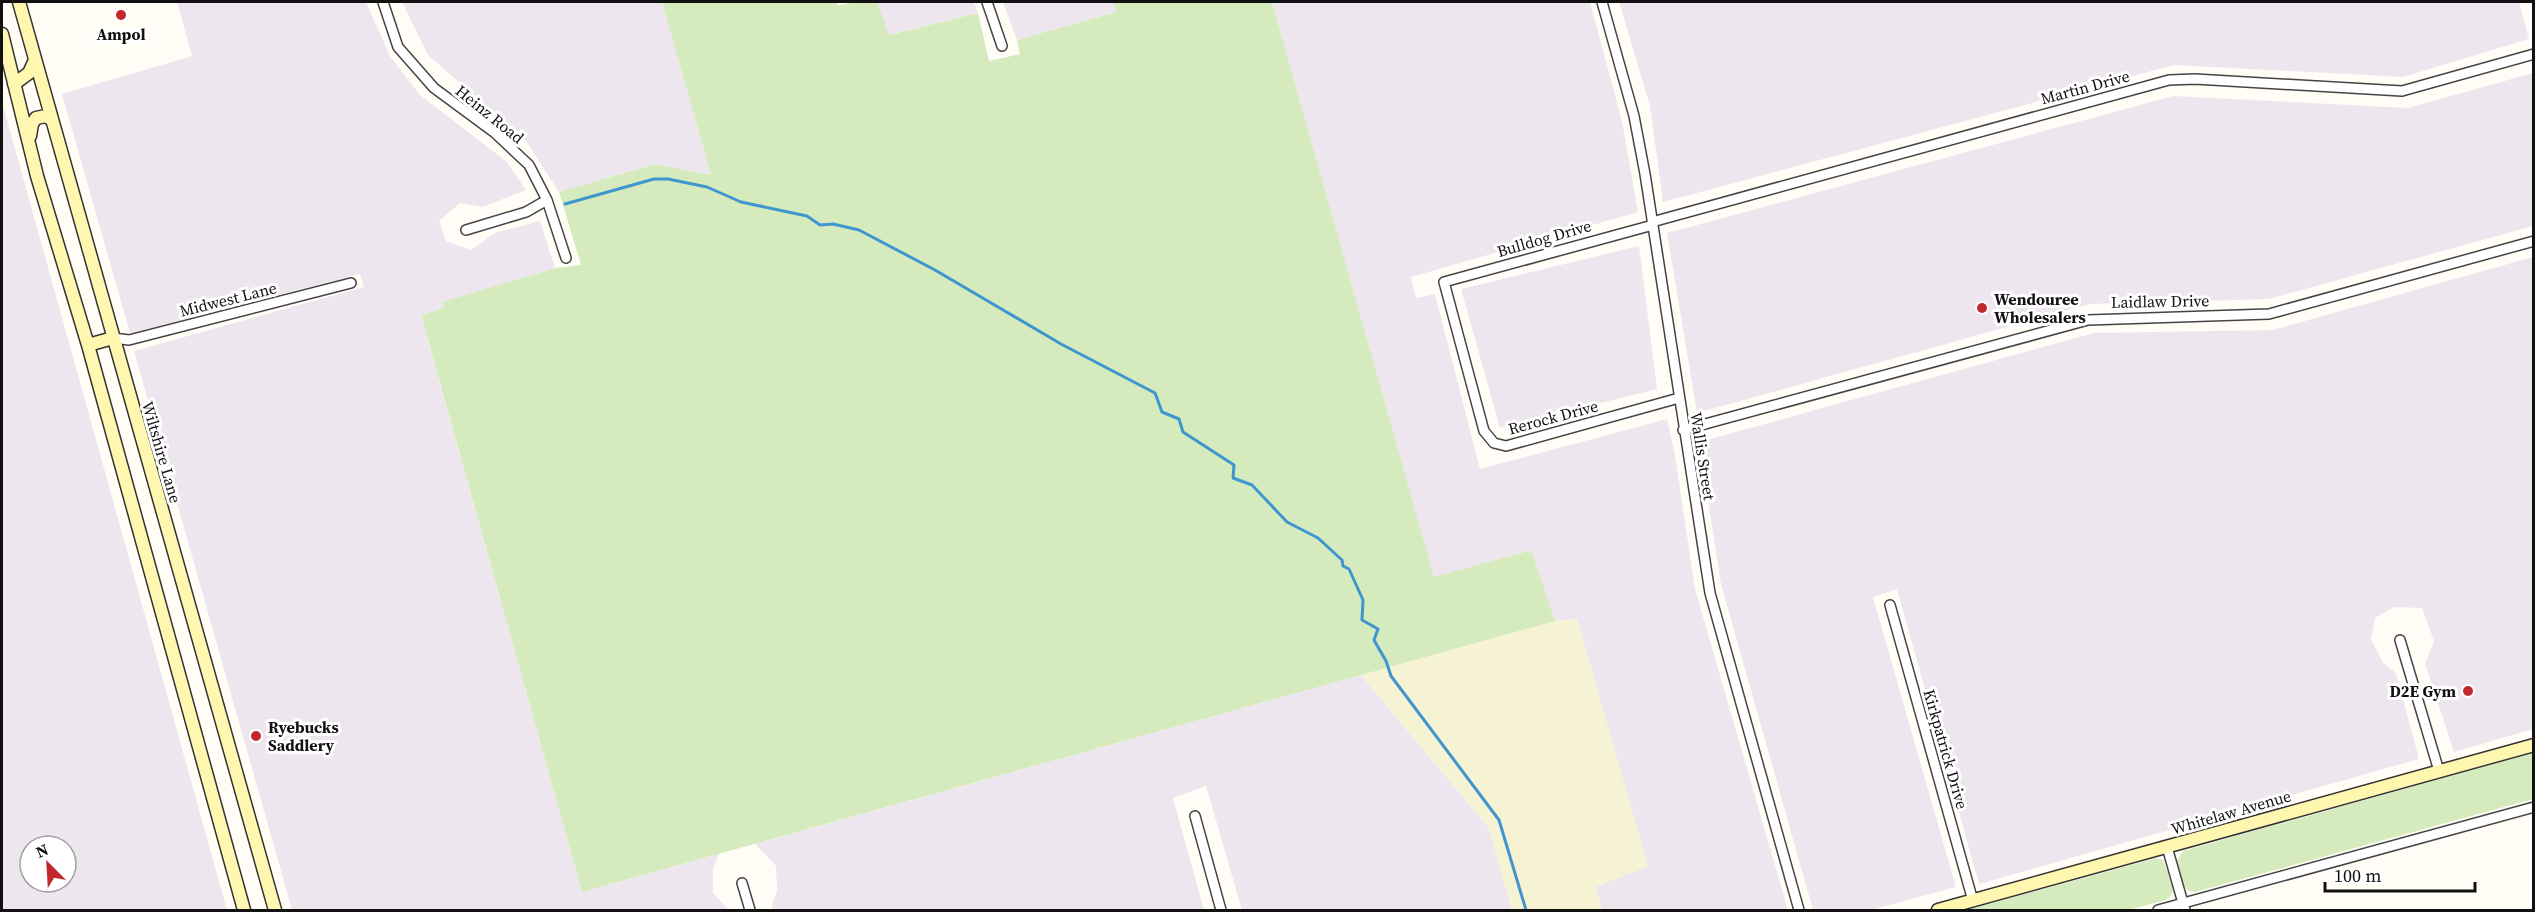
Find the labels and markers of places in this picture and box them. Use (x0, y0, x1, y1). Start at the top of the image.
marker: Ampol (114, 8, 128, 22)
place label: Ampol (96, 23, 146, 45)
place label: Wendouree Wholesalers (1994, 288, 2086, 328)
marker: Wendouree Wholesalers (1975, 301, 1989, 315)
place label: D2E Gym (2390, 680, 2456, 702)
marker: D2E Gym (2461, 684, 2475, 698)
place label: Ryebucks Saddlery (268, 716, 339, 756)
marker: Ryebucks Saddlery (249, 729, 263, 743)

